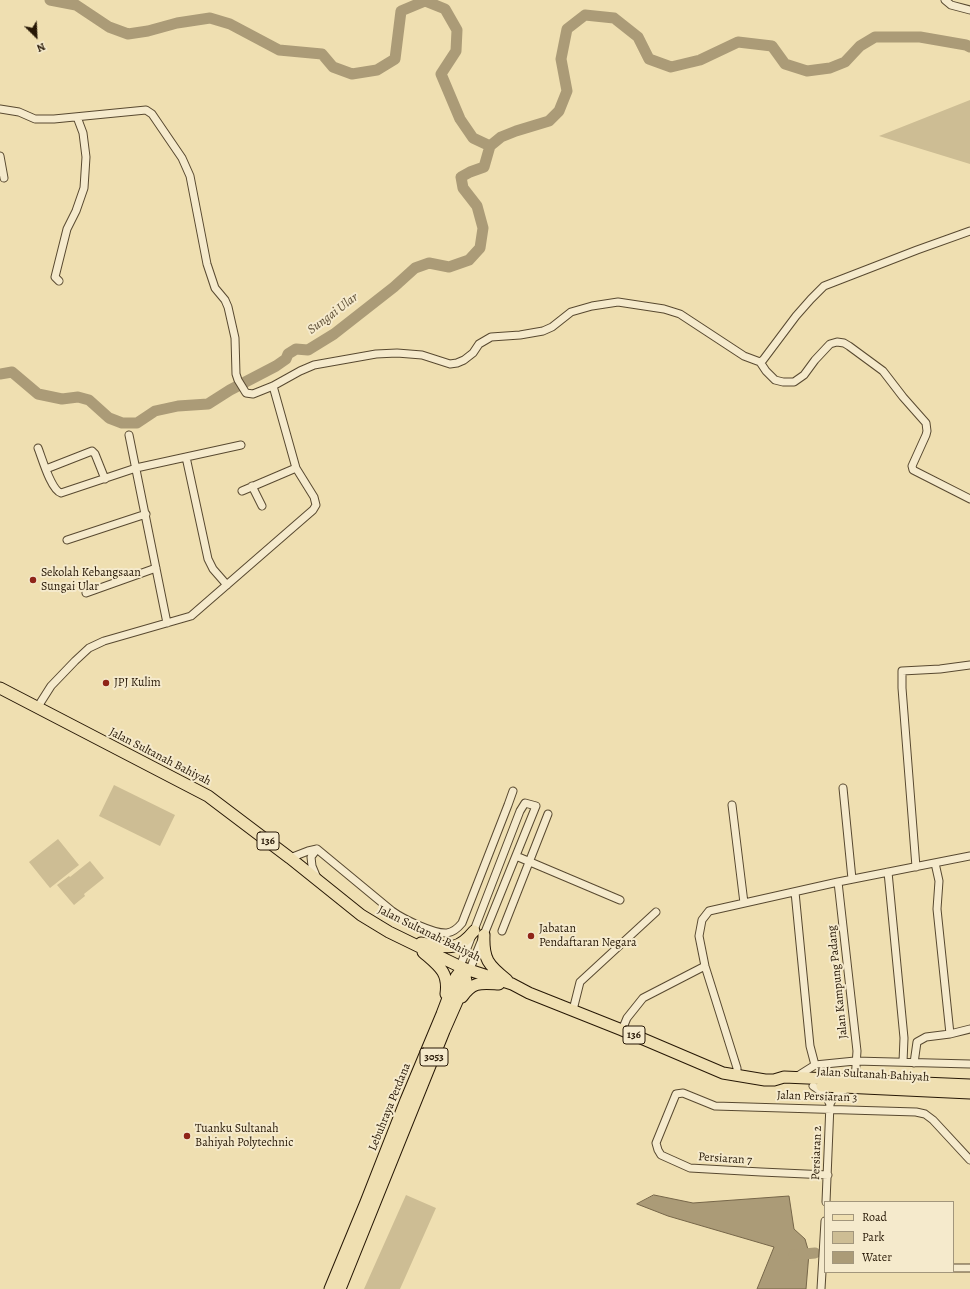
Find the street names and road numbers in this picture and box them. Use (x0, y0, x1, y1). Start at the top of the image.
street label: Jalan Sultanah Bahiyah (107, 725, 213, 789)
road number: 136 (257, 832, 279, 850)
street label: Jalan Sultanah Bahiyah (375, 903, 483, 965)
street label: Jalan Kampung Padang (825, 925, 851, 1039)
road number: 136 (623, 1026, 645, 1044)
road number: 3053 (420, 1048, 448, 1066)
street label: Lebuhraya Perdana (366, 1061, 414, 1153)
street label: Jalan Sultanah Bahiyah (816, 1065, 930, 1085)
street label: Jalan Persiaran 3 (777, 1088, 857, 1106)
street label: Persiaran 2 (809, 1125, 825, 1181)
street label: Persiaran 7 (698, 1150, 752, 1168)

